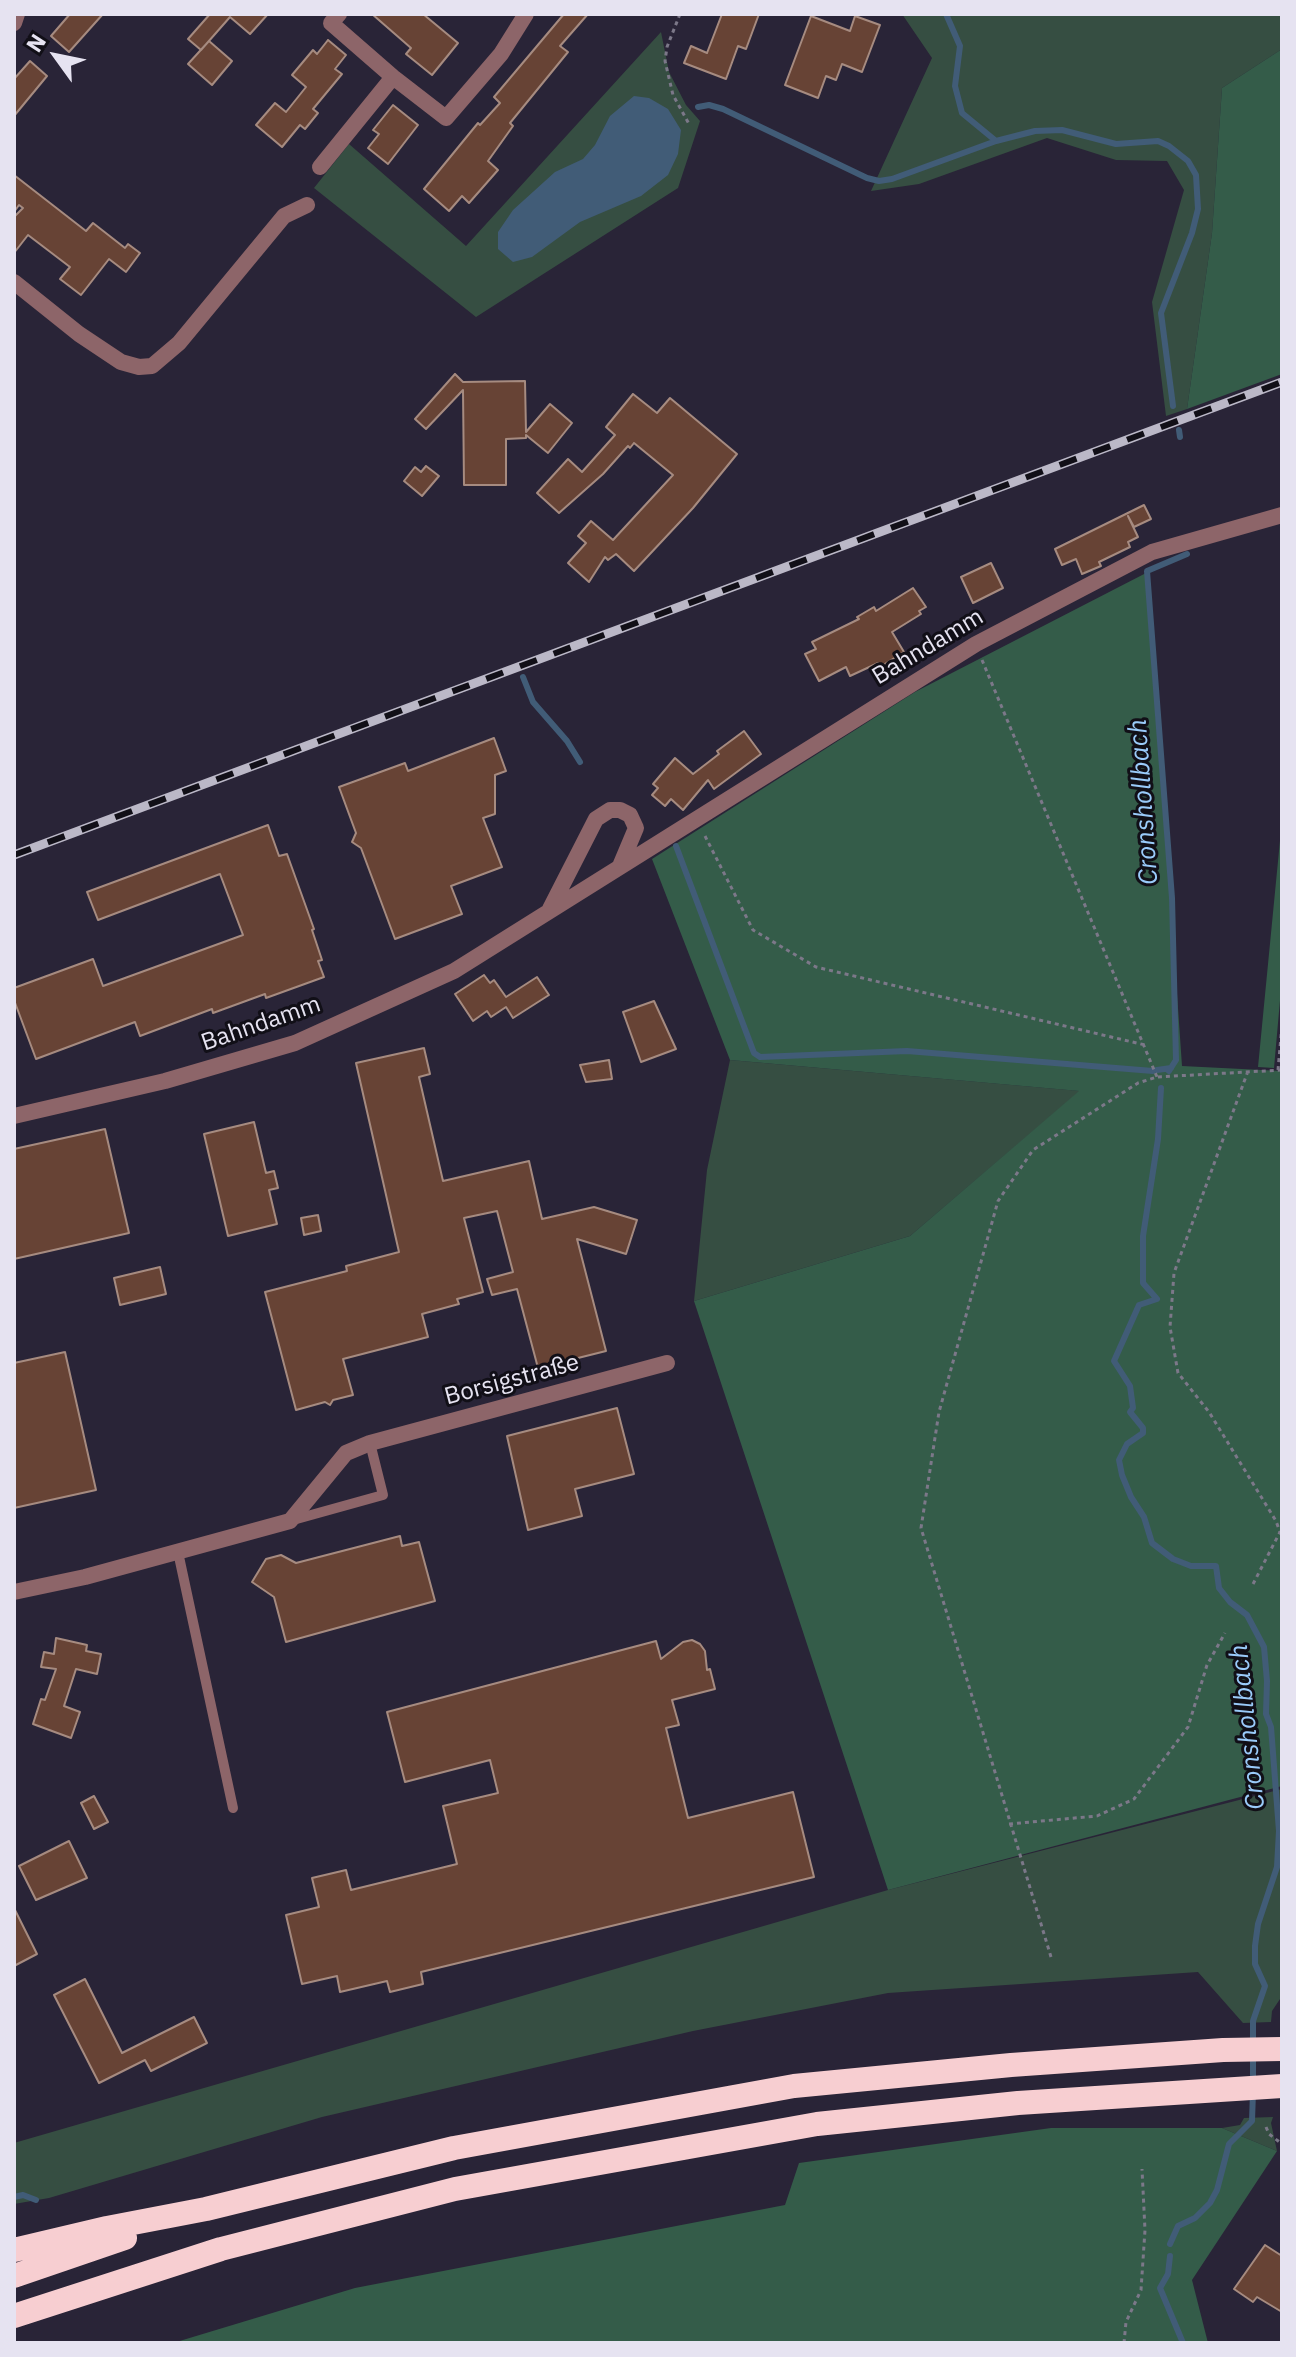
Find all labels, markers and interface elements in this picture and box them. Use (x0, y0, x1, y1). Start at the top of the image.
north arrow (16, 16, 96, 96)
text: N (19, 28, 52, 57)
street label: Bahndamm (867, 603, 989, 691)
water label: Cronshollbach (1123, 718, 1165, 886)
street label: Bahndamm (198, 990, 324, 1058)
street label: Borsigstraße (441, 1348, 583, 1412)
water label: Cronshollbach (1224, 1643, 1272, 1811)

